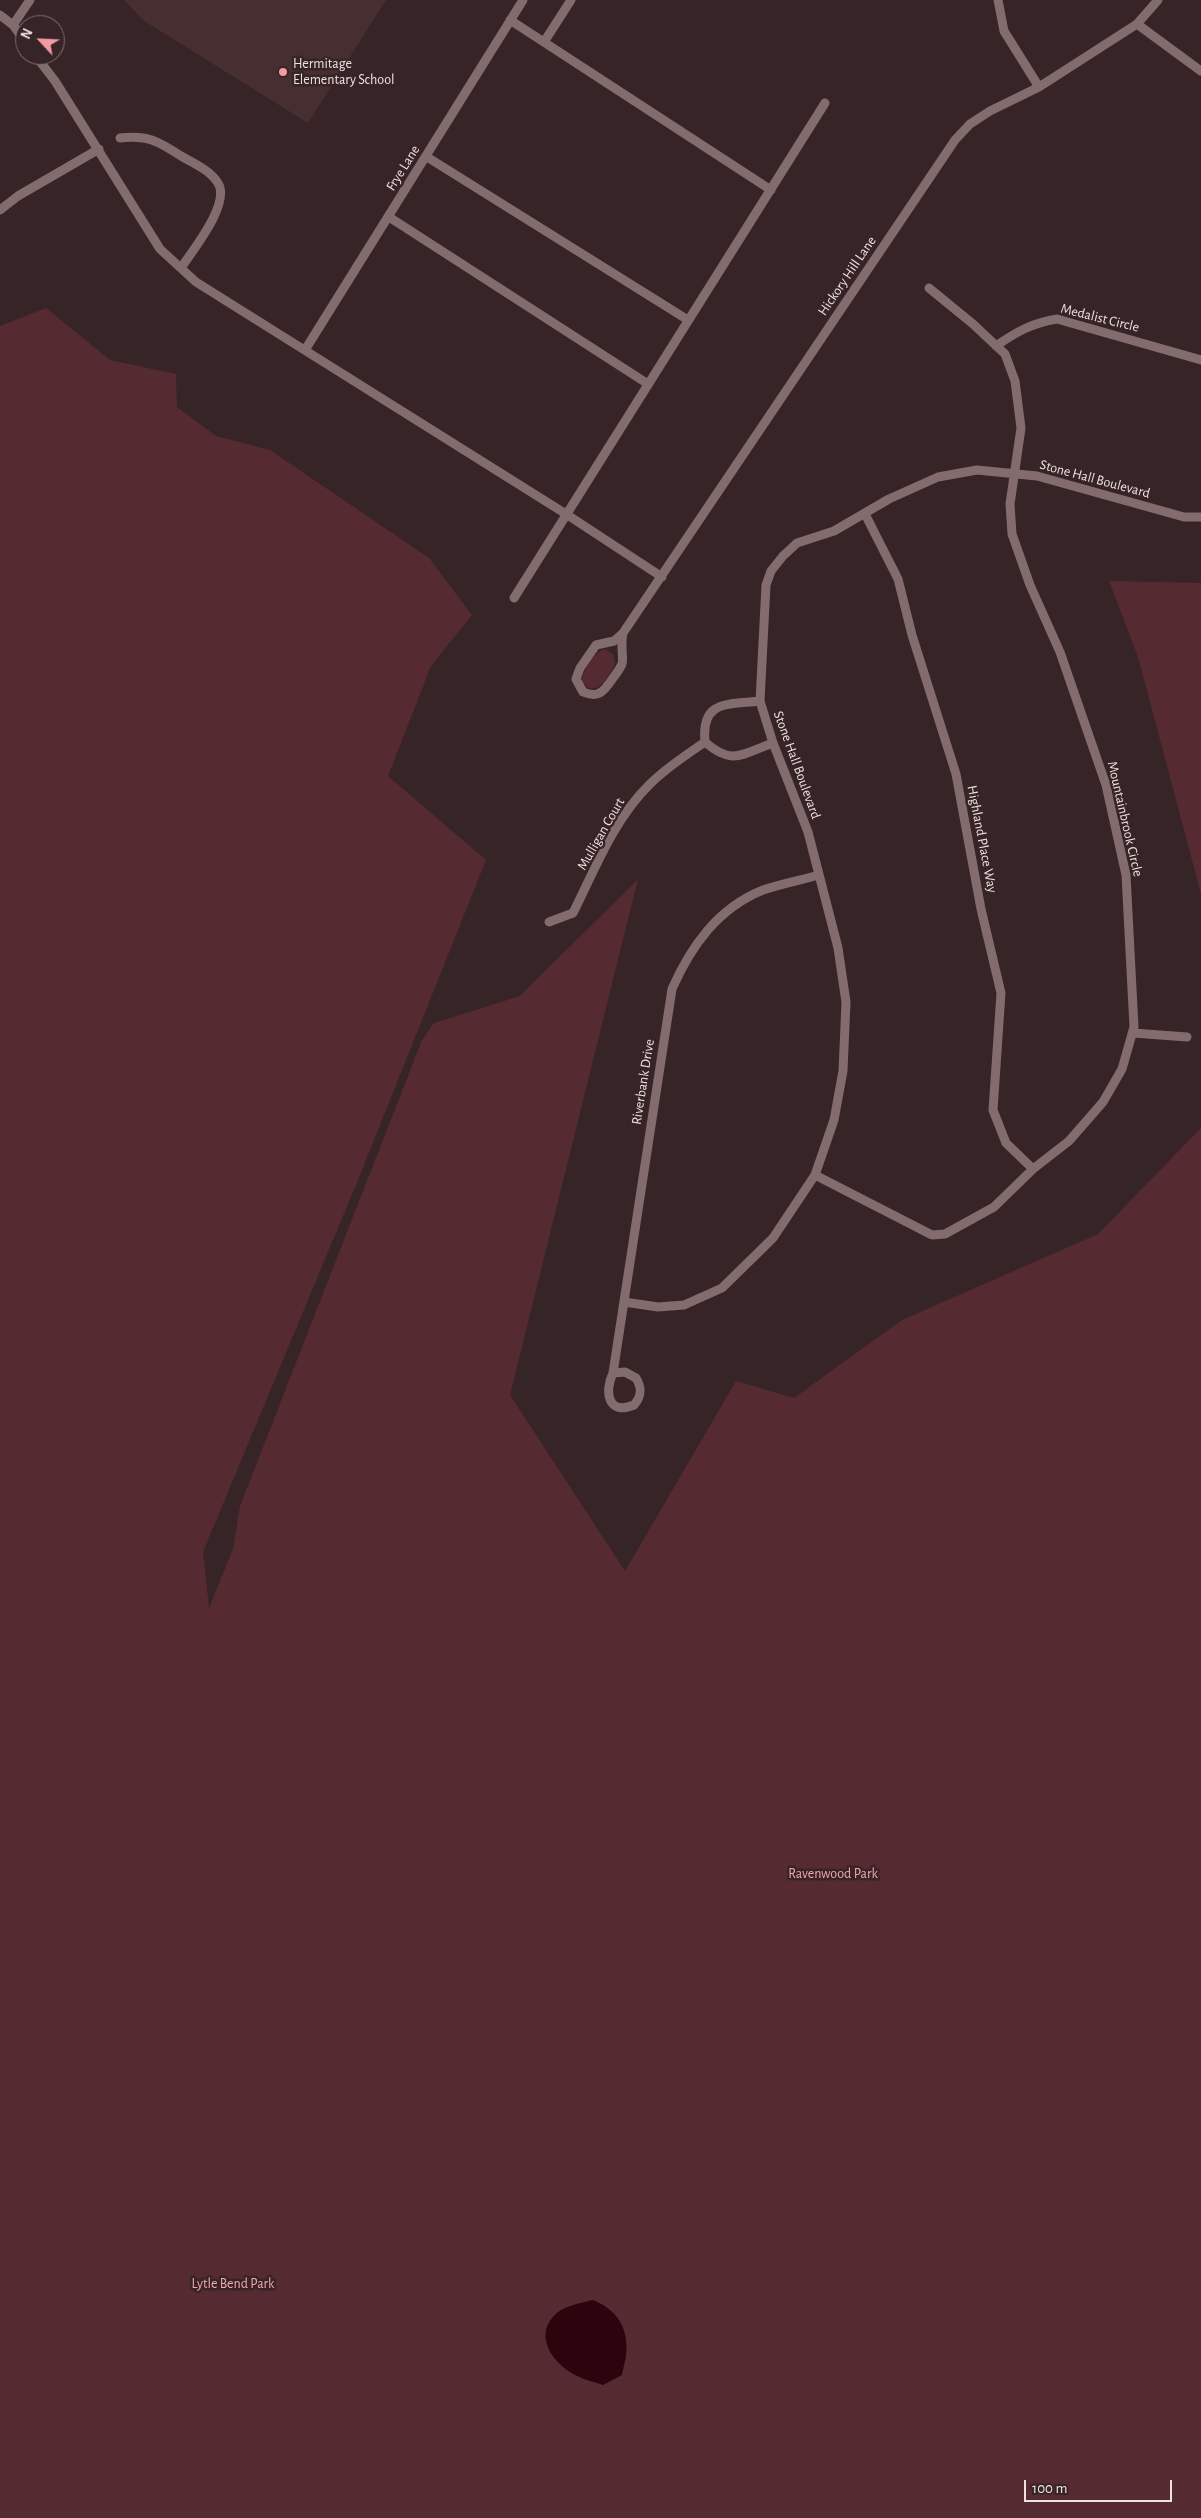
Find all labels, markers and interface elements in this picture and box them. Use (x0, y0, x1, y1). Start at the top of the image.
north arrow (15, 15, 65, 65)
text: N (19, 27, 36, 41)
place label: Hermitage Elementary School (293, 56, 394, 88)
marker: Hermitage Elementary School (277, 66, 289, 78)
street label: Frye Lane (382, 142, 424, 194)
street label: Hickory Hill Lane (814, 233, 880, 319)
street label: Medalist Circle (1059, 300, 1141, 336)
street label: Stone Hall Boulevard (1038, 456, 1152, 502)
street label: Stone Hall Boulevard (770, 709, 824, 821)
street label: Mountainbrook Circle (1104, 760, 1146, 878)
street label: Highland Place Way (963, 784, 1001, 894)
street label: Mulligan Court (574, 795, 628, 873)
street label: Riverbank Drive (628, 1038, 658, 1126)
park label: Ravenwood Park (788, 1866, 878, 1882)
park label: Lytle Bend Park (192, 2276, 274, 2292)
scale bar (1026, 2470, 1174, 2502)
text: 100 m (1032, 2481, 1067, 2496)

